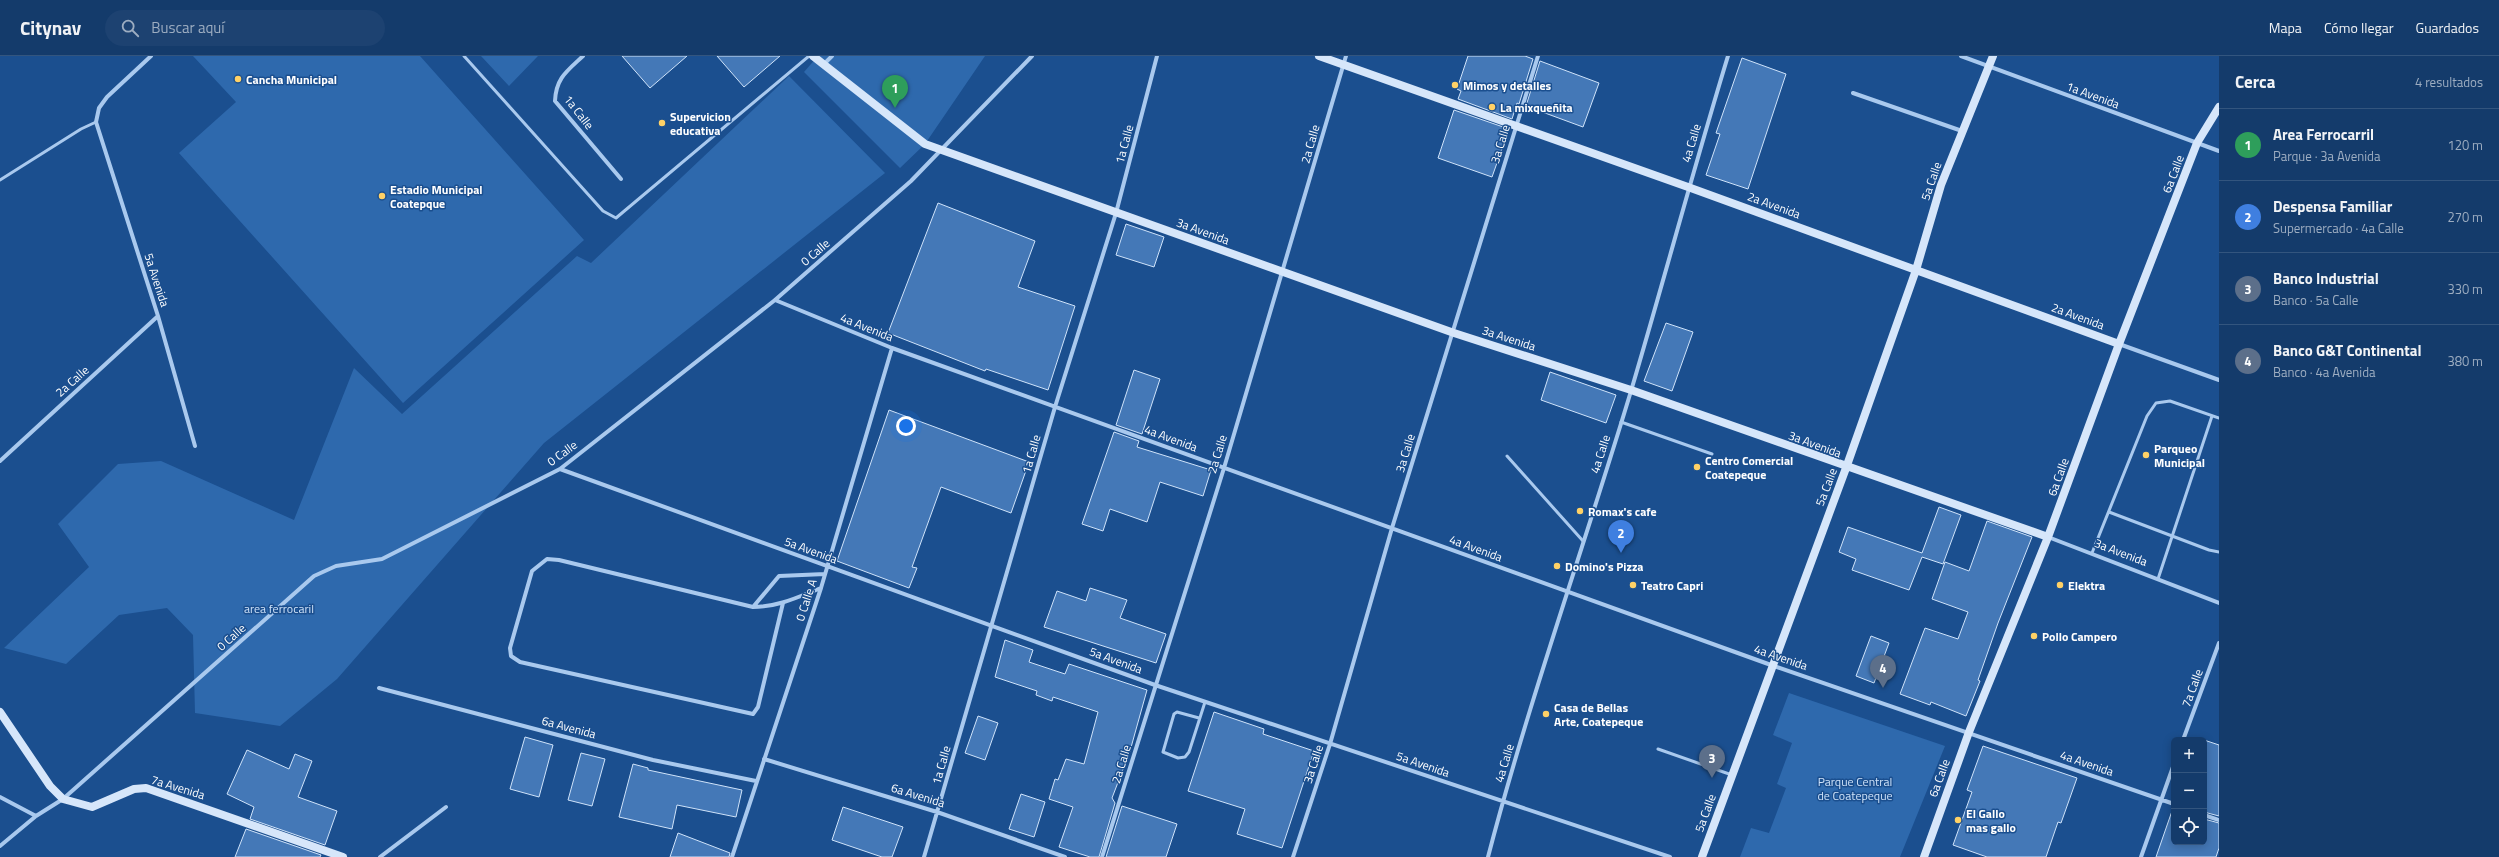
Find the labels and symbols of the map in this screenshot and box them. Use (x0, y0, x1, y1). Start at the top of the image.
place label: Cancha Municipal (246, 70, 337, 89)
marker: Cancha Municipal (233, 74, 243, 84)
pin: 1 (882, 75, 908, 108)
place label: Mimos y detalles (1463, 76, 1552, 95)
street label: 1a Avenida (2064, 77, 2122, 113)
marker: Mimos y detalles (1450, 80, 1460, 90)
street label: 1a Calle (559, 91, 599, 133)
place label: La mixqueñita (1500, 98, 1573, 117)
marker: La mixqueñita (1487, 102, 1497, 112)
place label: Supervicion educativa (670, 107, 731, 140)
marker: Supervicion educativa (657, 118, 667, 128)
street label: 4a Calle (1676, 121, 1706, 165)
street label: 1a Calle (1110, 122, 1138, 166)
street label: 2a Calle (1295, 122, 1325, 166)
street label: 3a Calle (1485, 122, 1515, 166)
street label: 6a Calle (2157, 152, 2189, 196)
street label: 5a Calle (1916, 159, 1946, 203)
place label: Estadio Municipal Coatepque (390, 180, 483, 213)
street label: 2a Avenida (1745, 187, 1803, 223)
marker: Estadio Municipal Coatepque (377, 191, 387, 201)
street label: 3a Avenida (1174, 213, 1232, 249)
street label: 0 Calle (796, 234, 834, 270)
street label: 5a Avenida (139, 251, 175, 309)
street label: 2a Avenida (2049, 298, 2107, 334)
street label: 4a Avenida (838, 308, 896, 346)
street label: 3a Avenida (1480, 320, 1538, 356)
street label: 2a Calle (51, 361, 93, 401)
your location (896, 416, 916, 436)
street label: 4a Avenida (1142, 420, 1200, 456)
street label: 3a Avenida (1786, 426, 1844, 462)
street label: 3a Calle (1390, 431, 1420, 475)
street label: 1a Calle (1016, 432, 1046, 476)
street label: 2a Calle (1202, 432, 1232, 476)
street label: 4a Calle (1585, 432, 1615, 476)
street label: 0 Calle (543, 435, 581, 471)
place label: Parqueo Municipal (2154, 439, 2205, 472)
marker: Parqueo Municipal (2141, 450, 2151, 460)
place label: Centro Comercial Coatepeque (1705, 451, 1793, 484)
street label: 6a Calle (2042, 455, 2074, 499)
marker: Centro Comercial Coatepeque (1692, 462, 1702, 472)
street label: 5a Calle (1810, 465, 1842, 509)
place label: Romax's cafe (1588, 502, 1657, 521)
marker: Romax's cafe (1575, 506, 1585, 516)
pin: 2 (1608, 520, 1634, 553)
street label: 4a Avenida (1447, 530, 1505, 566)
street label: 5a Avenida (782, 532, 840, 568)
street label: 3a Avenida (2092, 533, 2150, 571)
place label: Domino's Pizza (1565, 557, 1643, 576)
marker: Domino's Pizza (1552, 561, 1562, 571)
street label: 0 Calle A (790, 576, 822, 624)
place label: Teatro Capri (1641, 576, 1703, 595)
place label: Elektra (2068, 576, 2105, 595)
marker: Teatro Capri (1628, 580, 1638, 590)
marker: Elektra (2055, 580, 2065, 590)
park label: area ferrocaril (244, 599, 314, 618)
street label: 0 Calle (212, 619, 250, 655)
place label: Pollo Campero (2042, 627, 2117, 646)
marker: Pollo Campero (2029, 631, 2039, 641)
street label: 4a Avenida (1752, 639, 1810, 675)
street label: 5a Avenida (1087, 642, 1145, 678)
pin: 4 (1870, 655, 1896, 688)
street label: 7a Calle (2176, 666, 2208, 710)
place label: Casa de Bellas Arte, Coatepeque (1554, 698, 1643, 731)
marker: Casa de Bellas Arte, Coatepeque (1541, 709, 1551, 719)
street label: 6a Avenida (540, 711, 598, 743)
street label: 4a Calle (1489, 741, 1519, 785)
street label: 2a Calle (1106, 742, 1136, 786)
street label: 3a Calle (1298, 742, 1328, 786)
street label: 1a Calle (926, 743, 956, 787)
pin: 3 (1699, 745, 1725, 778)
street label: 4a Avenida (2058, 745, 2116, 781)
street label: 5a Avenida (1394, 746, 1452, 782)
street label: 6a Calle (1923, 756, 1955, 800)
street label: 7a Avenida (149, 770, 207, 804)
park label: Parque Central de Coatepeque (1817, 772, 1893, 805)
street label: 6a Avenida (889, 778, 947, 812)
street label: 5a Calle (1689, 791, 1721, 835)
place label: El Gallo mas gallo (1966, 804, 2016, 837)
marker: El Gallo mas gallo (1953, 815, 1963, 825)

